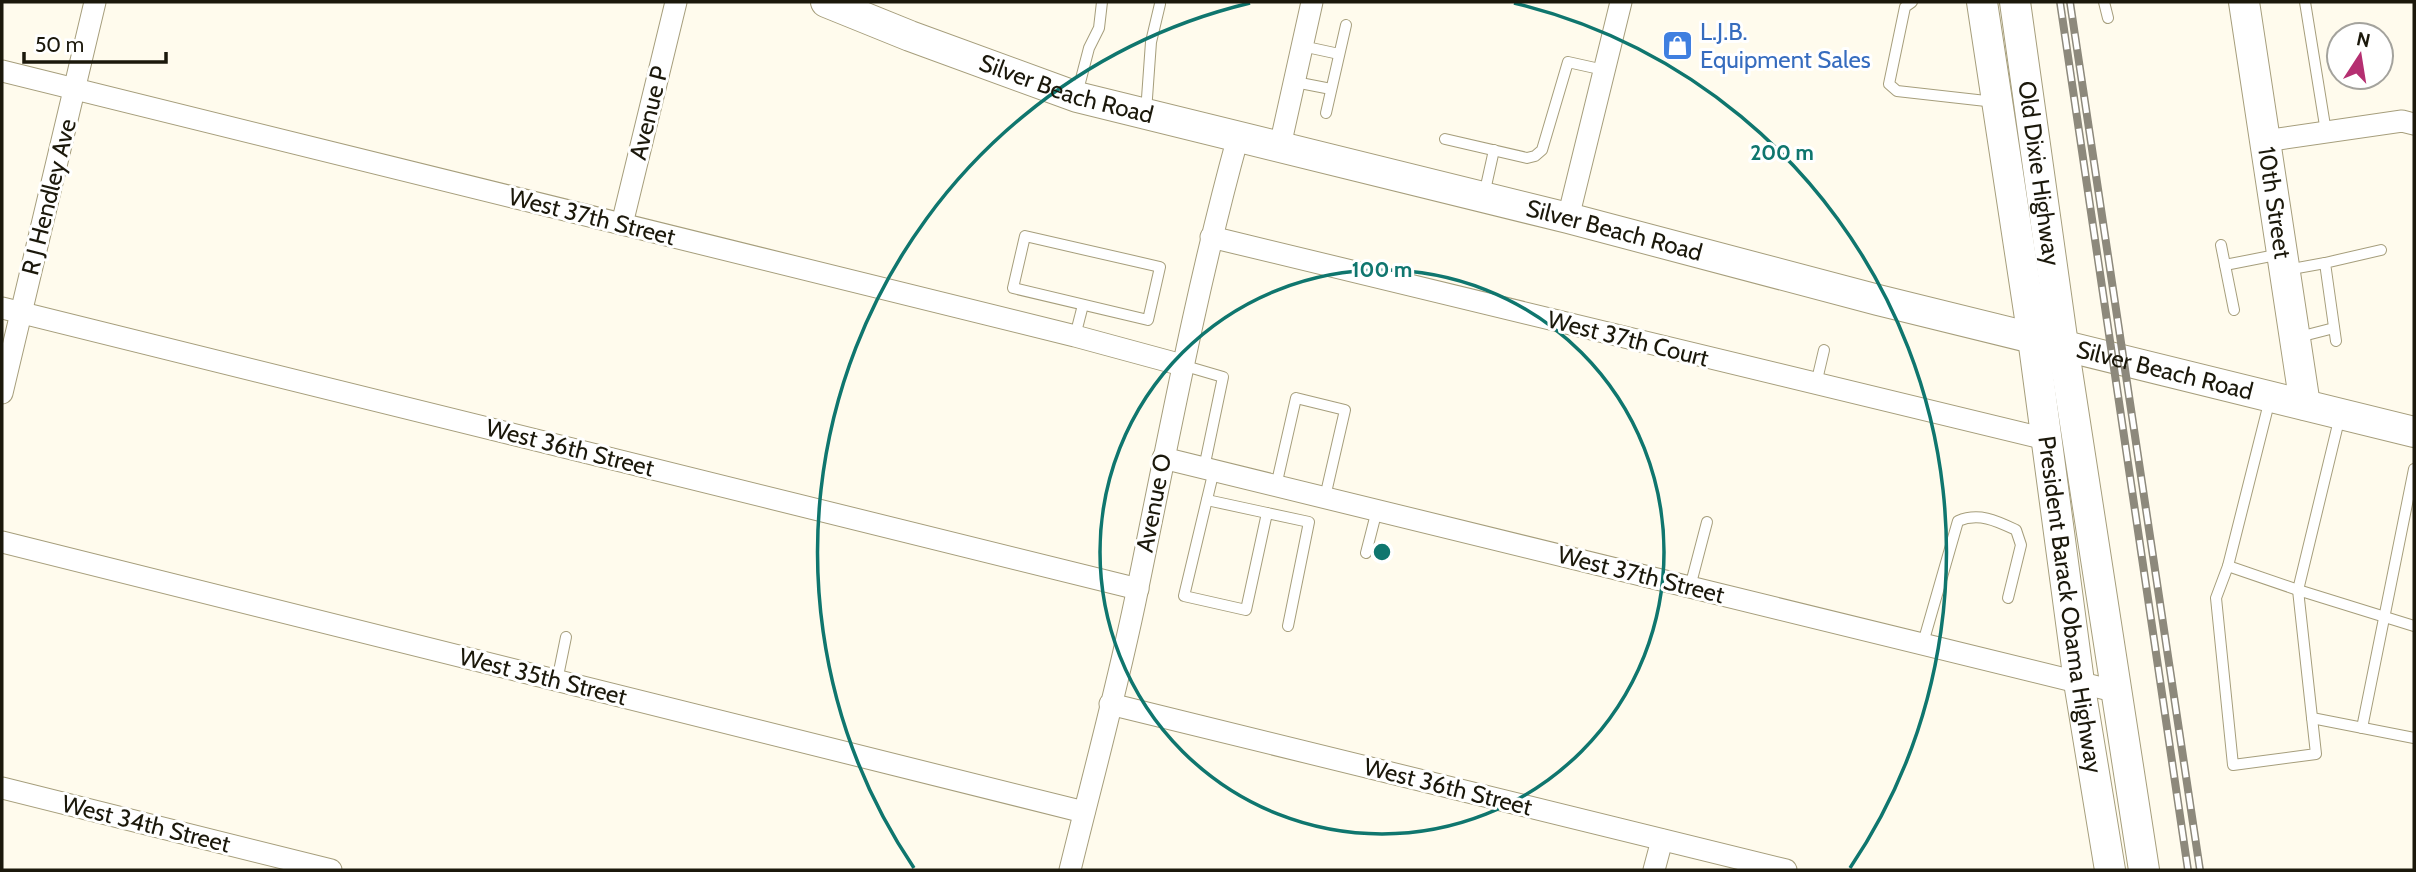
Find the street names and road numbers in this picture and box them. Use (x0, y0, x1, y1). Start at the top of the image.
street label: Silver Beach Road (976, 48, 1156, 129)
street label: Avenue P (623, 63, 674, 163)
street label: Old Dixie Highway (2012, 79, 2067, 268)
street label: R J Hendley Ave (15, 116, 82, 278)
street label: 10th Street (2252, 145, 2298, 261)
street label: West 37th Street (506, 182, 678, 251)
street label: Silver Beach Road (1523, 193, 1706, 267)
street label: West 37th Court (1545, 304, 1712, 373)
street label: Silver Beach Road (2073, 334, 2256, 406)
street label: West 36th Street (483, 413, 657, 482)
street label: President Barack Obama Highway (2032, 434, 2109, 775)
street label: Avenue O (1130, 451, 1177, 555)
street label: West 37th Street (1555, 540, 1727, 609)
street label: West 35th Street (456, 642, 630, 711)
street label: West 36th Street (1361, 752, 1535, 821)
street label: West 34th Street (59, 789, 233, 858)

